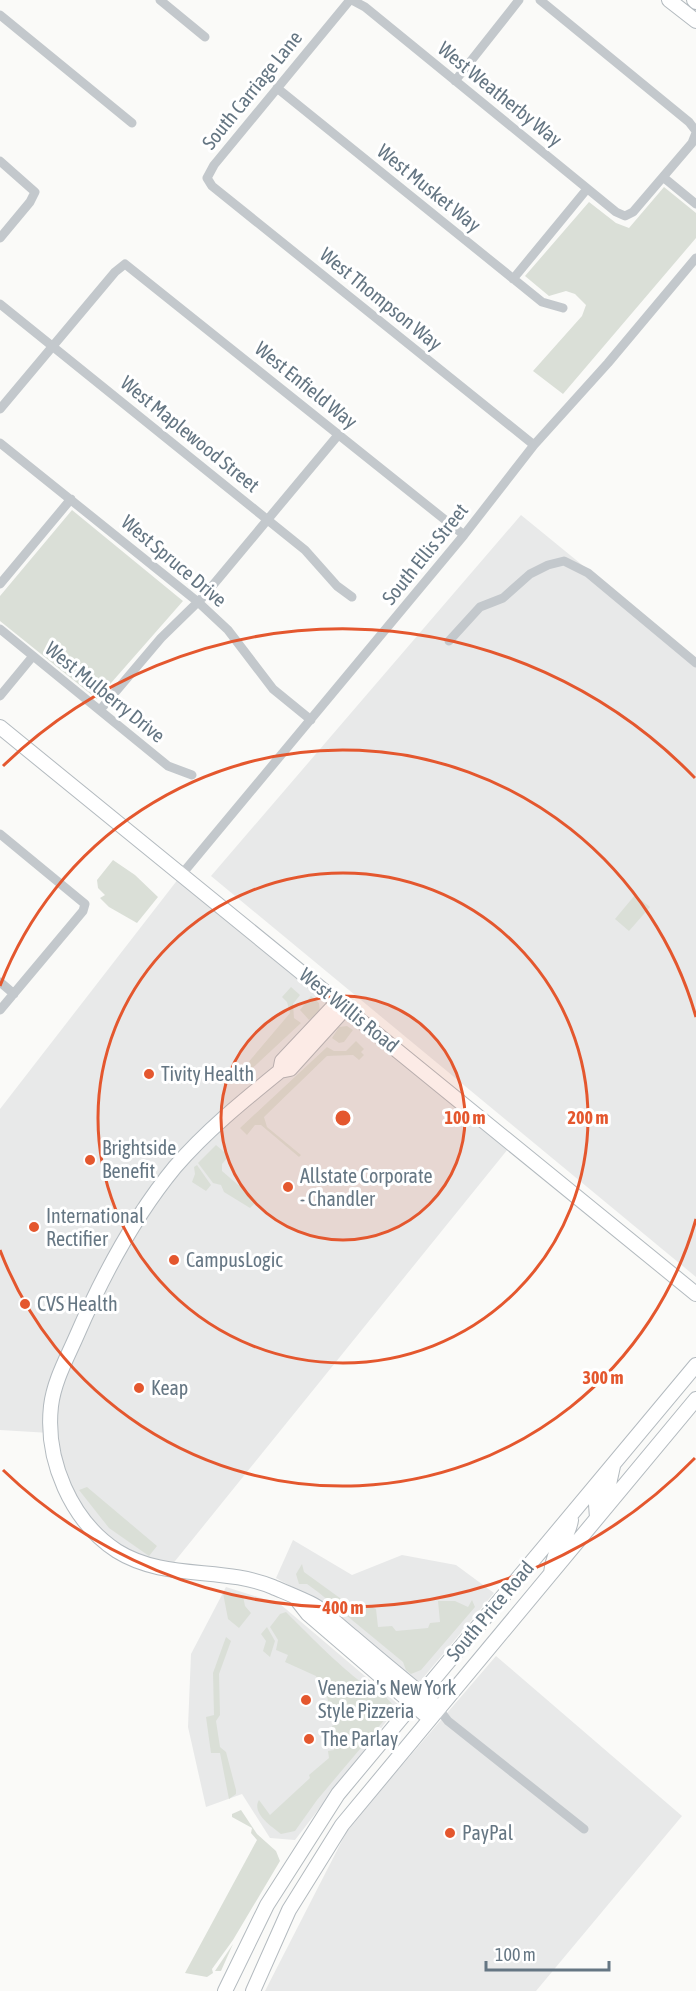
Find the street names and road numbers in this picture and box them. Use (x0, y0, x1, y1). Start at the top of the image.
street label: South Carriage Lane (197, 26, 306, 153)
street label: West Weatherby Way (434, 37, 567, 151)
street label: West Musket Way (373, 139, 486, 236)
street label: West Thompson Way (316, 242, 447, 355)
street label: West Enfield Way (251, 336, 362, 433)
street label: West Maplewood Street (116, 371, 264, 497)
street label: South Ellis Street (377, 498, 472, 609)
street label: West Spruce Drive (117, 510, 232, 611)
street label: West Mulberry Drive (41, 636, 170, 747)
street label: West Willis Road (295, 963, 404, 1057)
street label: South Price Road (441, 1556, 538, 1665)

